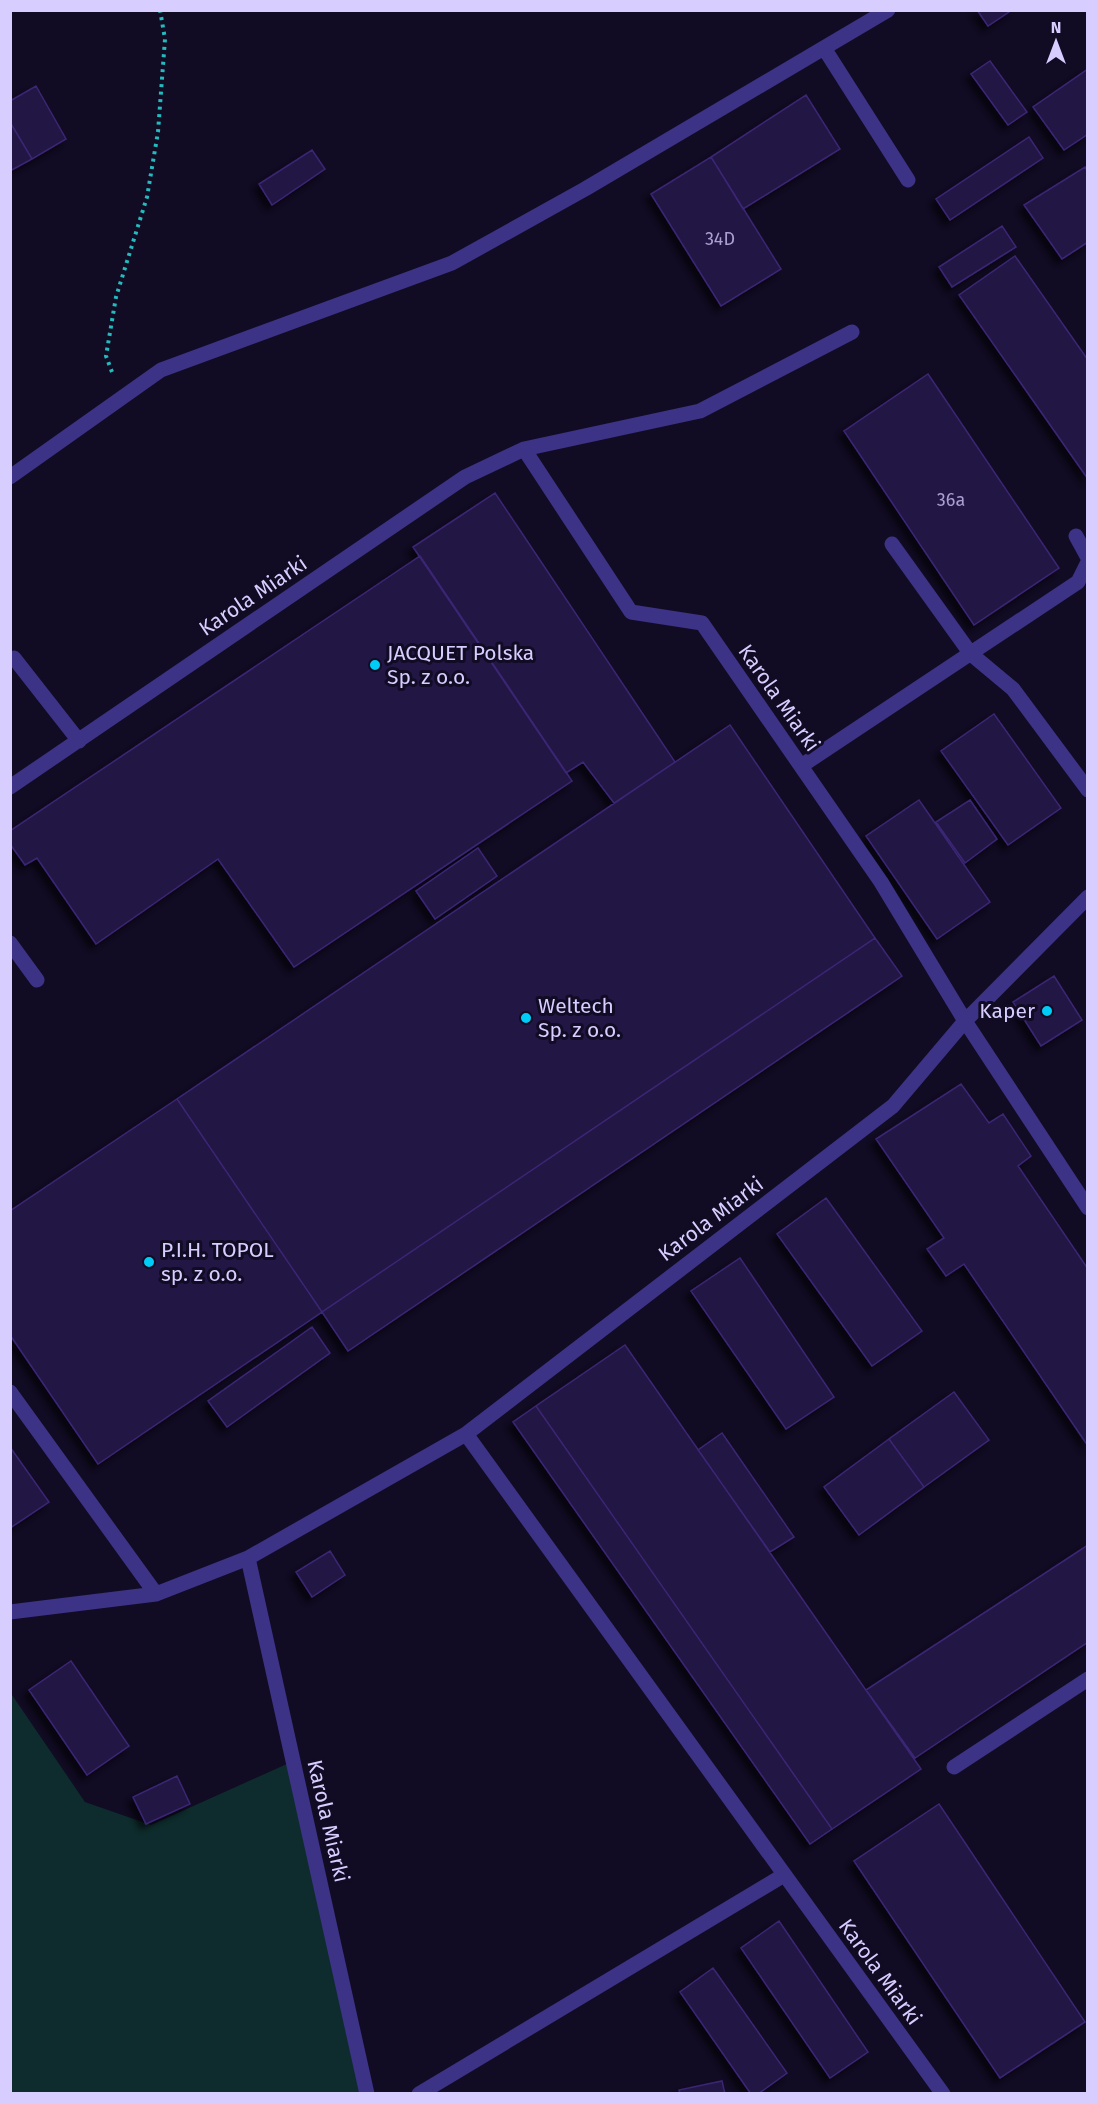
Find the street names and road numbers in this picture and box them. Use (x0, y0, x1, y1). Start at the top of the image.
street label: Karola Miarki (194, 550, 312, 642)
street label: Karola Miarki (733, 639, 825, 757)
street label: Karola Miarki (653, 1171, 769, 1267)
street label: Karola Miarki (301, 1757, 355, 1885)
street label: Karola Miarki (833, 1914, 927, 2030)

